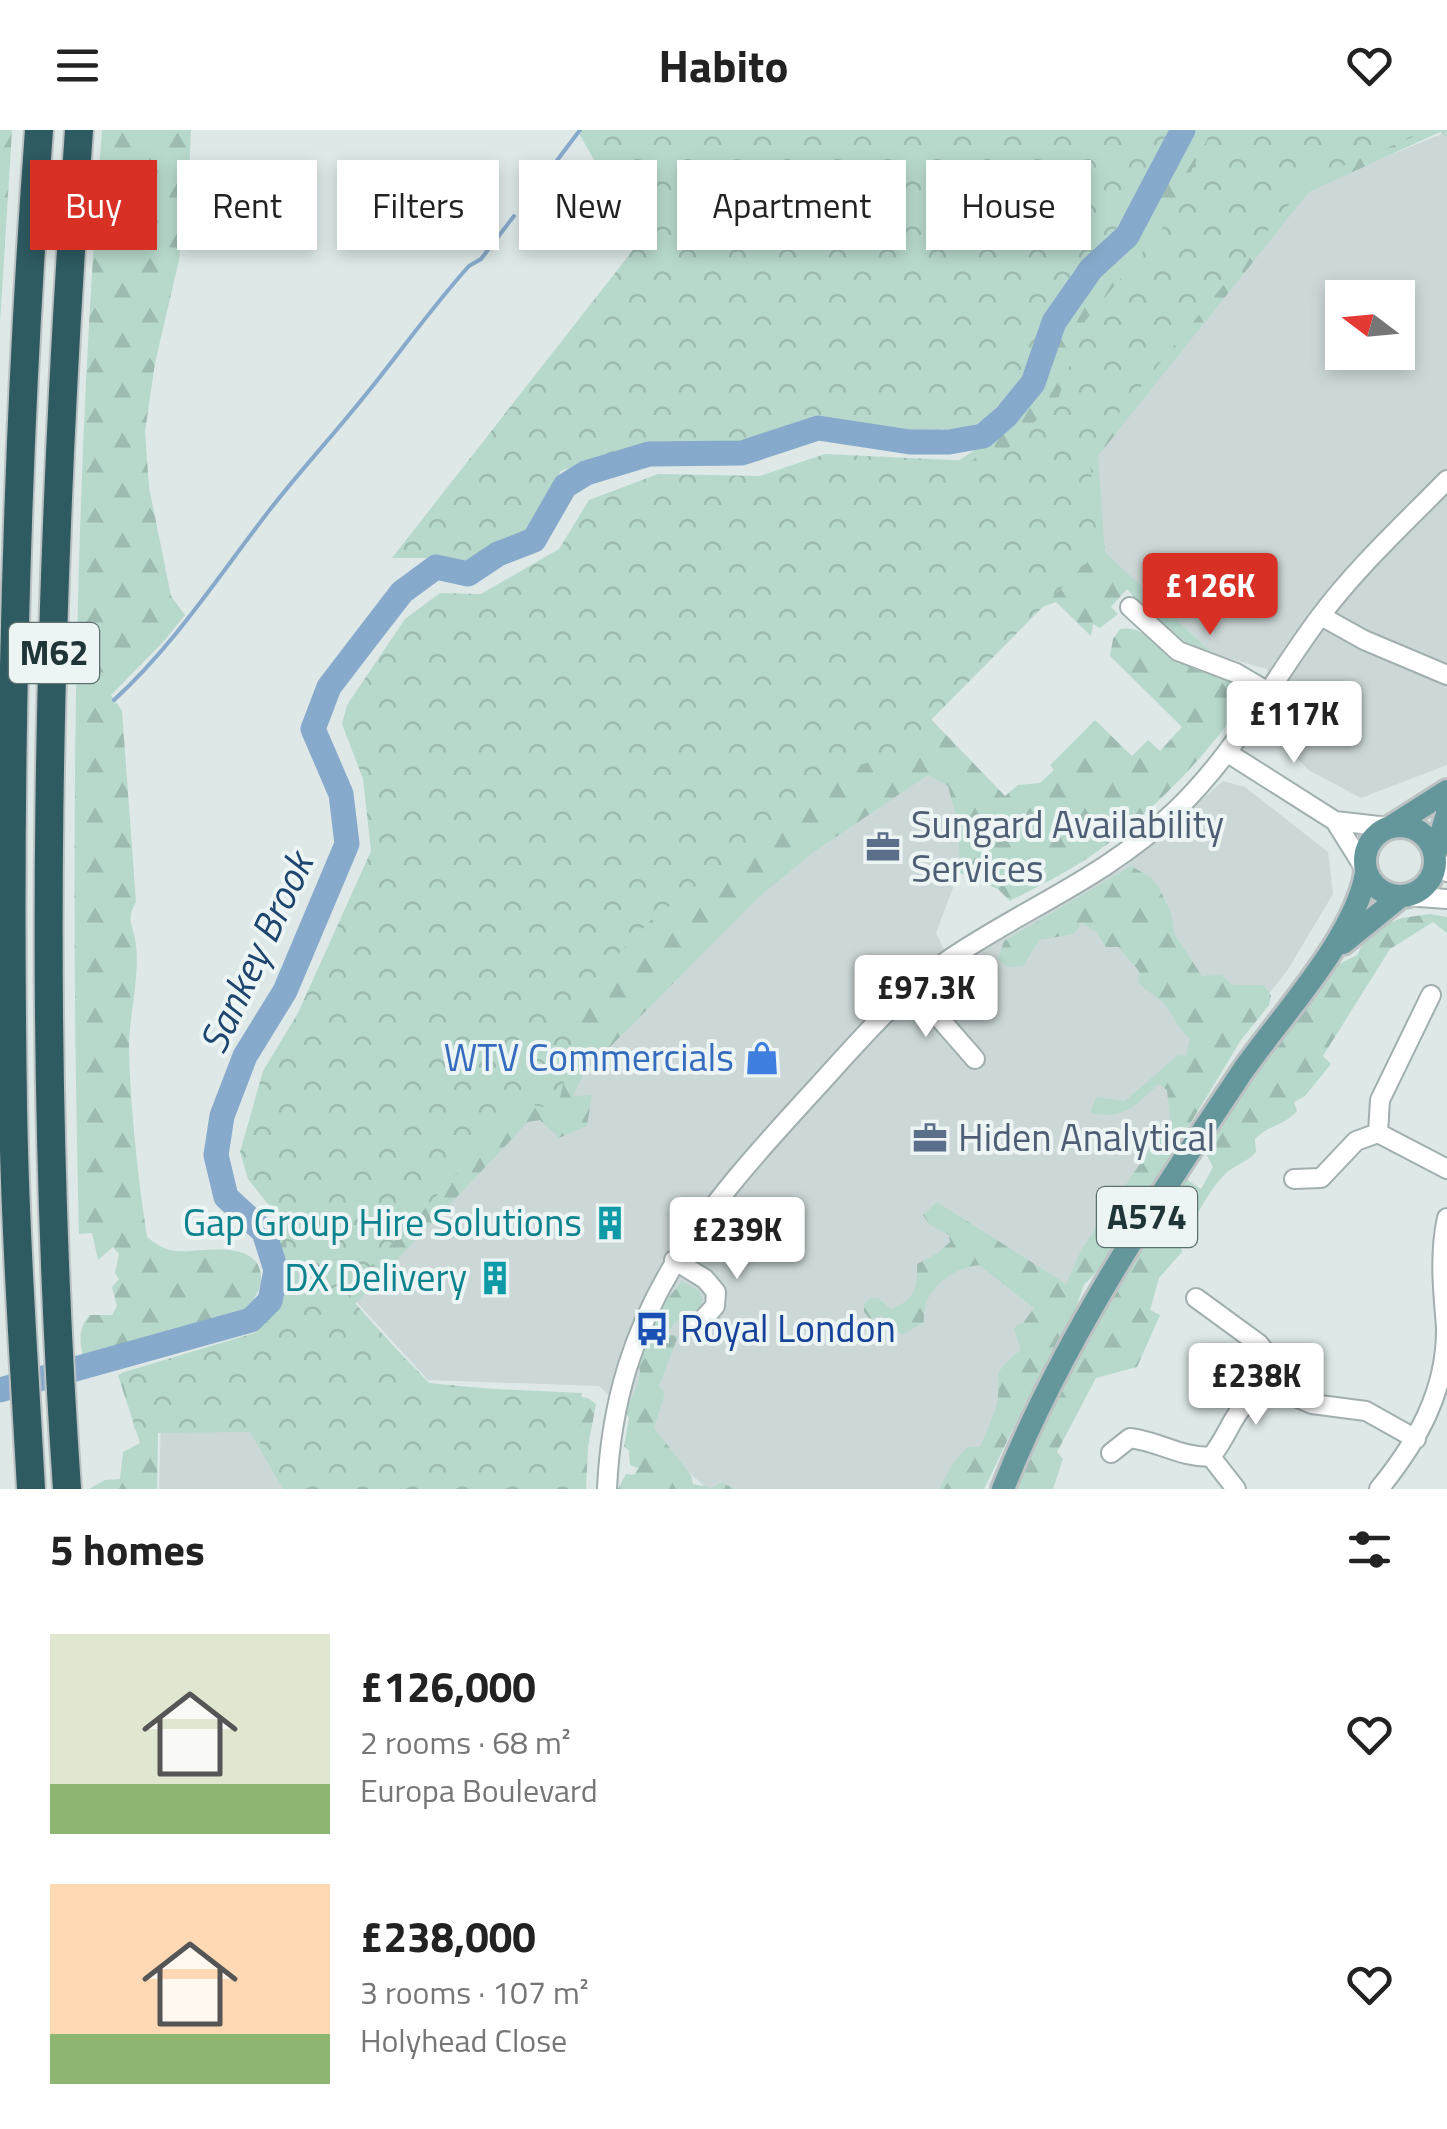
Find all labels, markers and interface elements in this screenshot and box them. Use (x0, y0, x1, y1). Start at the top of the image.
text: Habito (659, 31, 788, 99)
icon: menu (50, 38, 105, 93)
icon: heart (1342, 38, 1397, 93)
chip: Buy (30, 160, 157, 250)
chip: Rent (177, 160, 317, 250)
chip: Filters (337, 160, 499, 250)
chip: New (519, 160, 657, 250)
chip: Apartment (677, 160, 906, 250)
chip: House (926, 160, 1091, 250)
north arrow (1325, 280, 1415, 370)
map controls (1325, 280, 1415, 370)
pin: £126K (1140, 553, 1280, 638)
text: £126K (1165, 561, 1255, 609)
road number: M62 (9, 623, 99, 683)
pin: £117K (1224, 681, 1364, 766)
text: £117K (1249, 689, 1339, 737)
place label: Sungard Availability Services (911, 795, 1224, 897)
office icon: Sungard Availability Services (864, 828, 902, 866)
water label: Sankey Brook (183, 839, 330, 1063)
pin: £97.3K (845, 955, 1007, 1040)
text: £97.3K (877, 963, 975, 1011)
place label: WTV Commercials (444, 1028, 734, 1086)
shop icon: WTV Commercials (743, 1039, 781, 1077)
place label: Hiden Analytical (958, 1108, 1215, 1166)
office icon: Hiden Analytical (911, 1119, 949, 1157)
road number: A574 (1097, 1187, 1197, 1247)
place label: Gap Group Hire Solutions (183, 1193, 582, 1251)
pin: £239K (667, 1197, 807, 1282)
building icon: Gap Group Hire Solutions (591, 1204, 629, 1242)
text: £239K (692, 1205, 782, 1253)
place label: DX Delivery (284, 1248, 467, 1306)
building icon: DX Delivery (476, 1259, 514, 1297)
place label: Royal London (680, 1299, 896, 1357)
bus stop icon: Royal London (633, 1310, 671, 1348)
pin: £238K (1186, 1343, 1326, 1428)
text: £238K (1211, 1351, 1301, 1399)
text: 5 homes (50, 1517, 205, 1581)
icon: filters (1342, 1522, 1397, 1577)
text: £126,000 (360, 1654, 536, 1718)
icon: home (130, 1674, 250, 1794)
icon: heart (1342, 1707, 1397, 1762)
text: 2 rooms · 68 m² (360, 1718, 571, 1766)
text: Europa Boulevard (360, 1766, 598, 1814)
text: £238,000 (360, 1904, 536, 1968)
icon: home (130, 1924, 250, 2044)
icon: heart (1342, 1957, 1397, 2012)
text: 3 rooms · 107 m² (360, 1968, 589, 2016)
text: Holyhead Close (360, 2016, 567, 2064)

